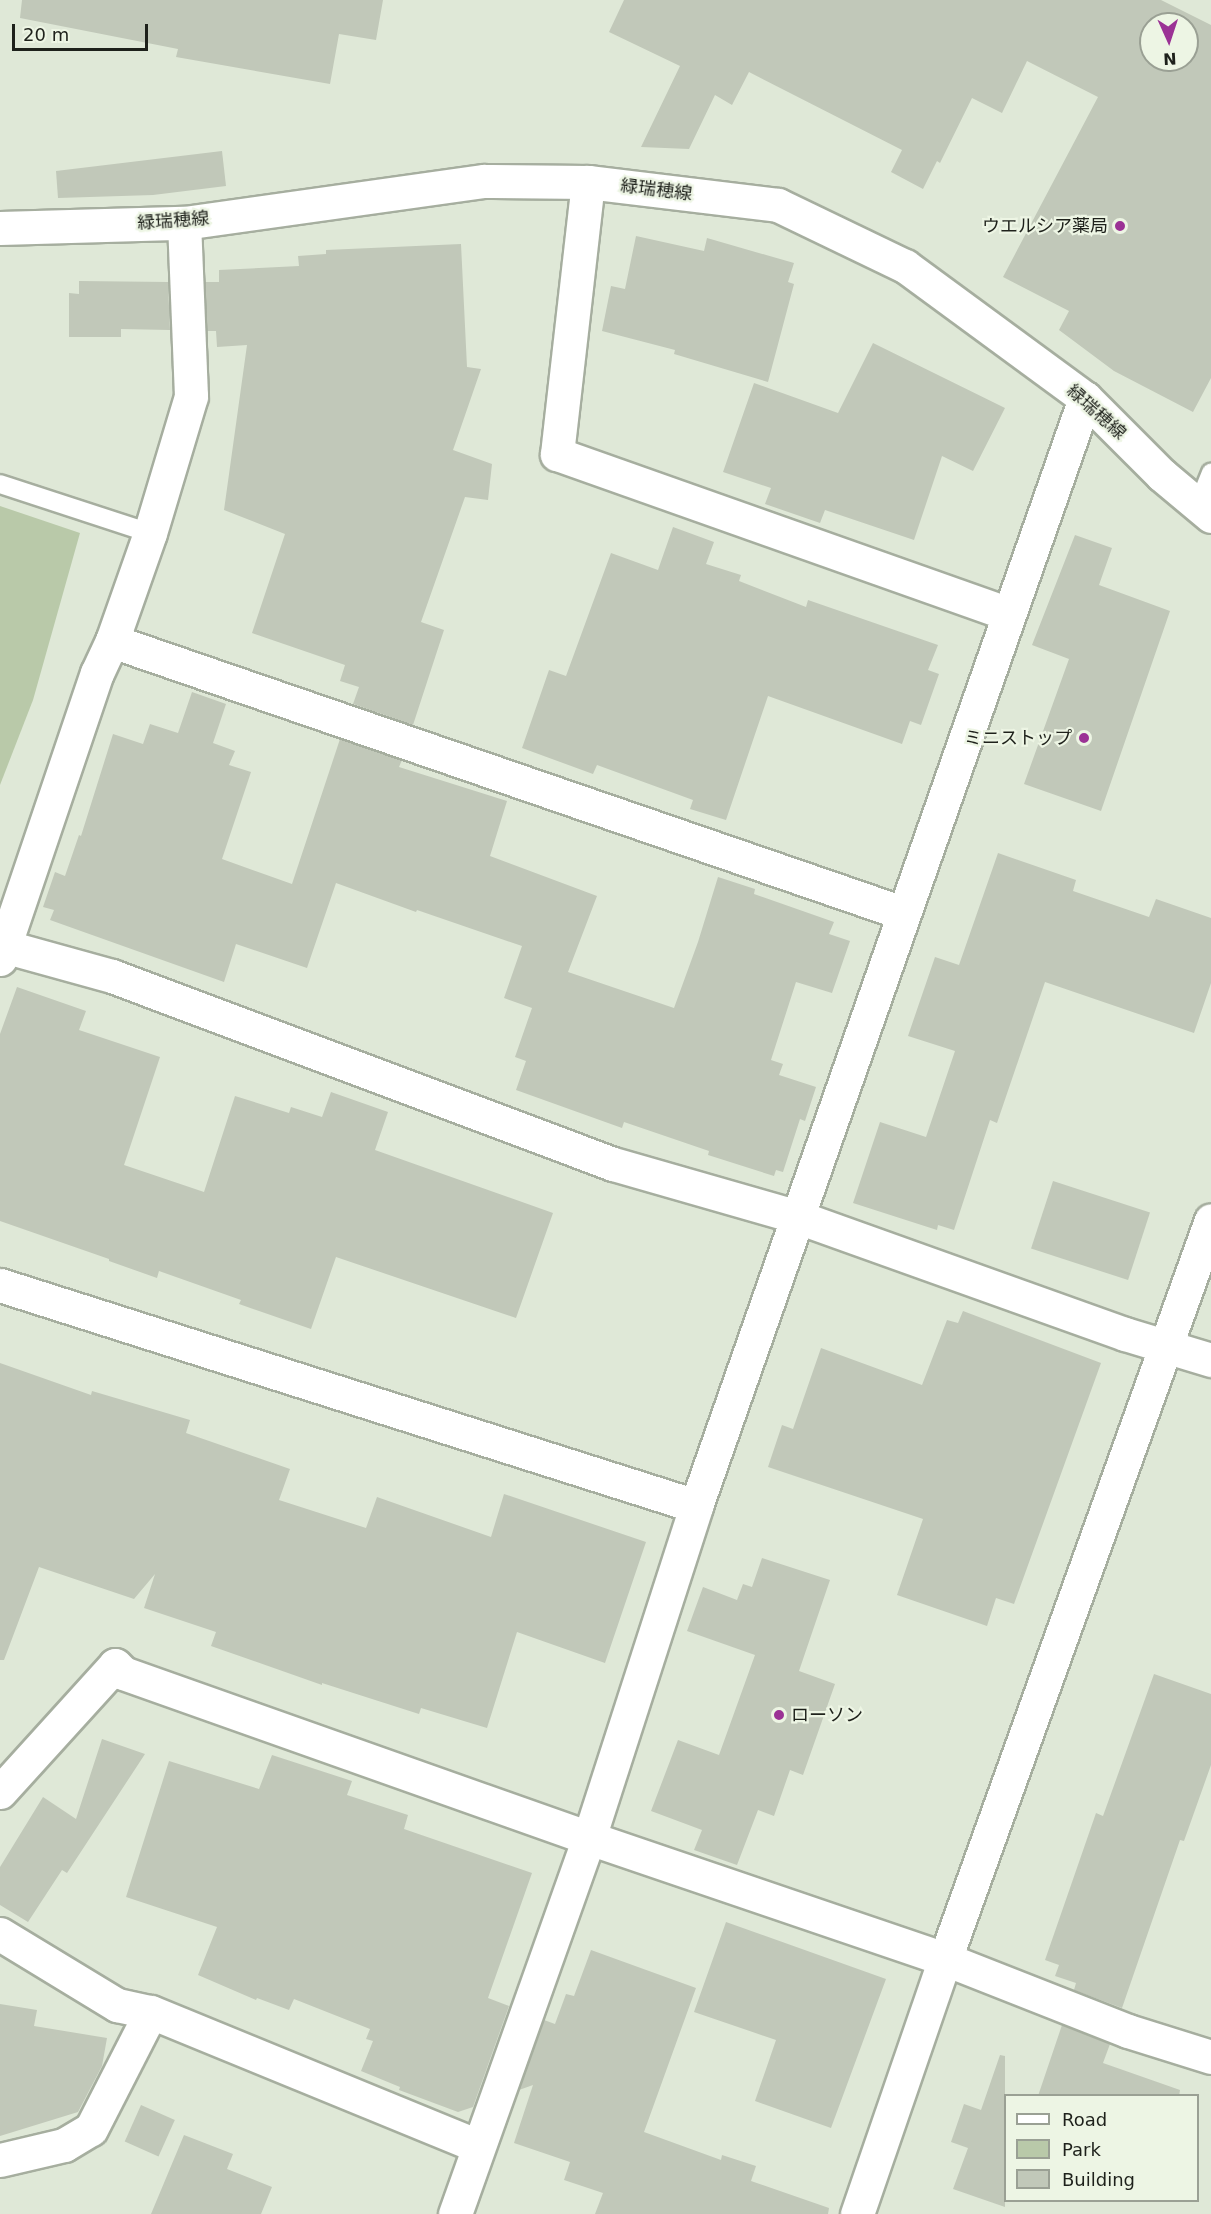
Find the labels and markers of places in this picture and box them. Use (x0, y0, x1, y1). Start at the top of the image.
place label: ウエルシア薬局 (982, 215, 1108, 237)
marker: ウエルシア薬局 (1113, 219, 1127, 233)
place label: ミニストップ (964, 727, 1072, 749)
marker: ミニストップ (1077, 731, 1091, 745)
place label: ローソン (791, 1704, 863, 1726)
marker: ローソン (772, 1708, 786, 1722)

